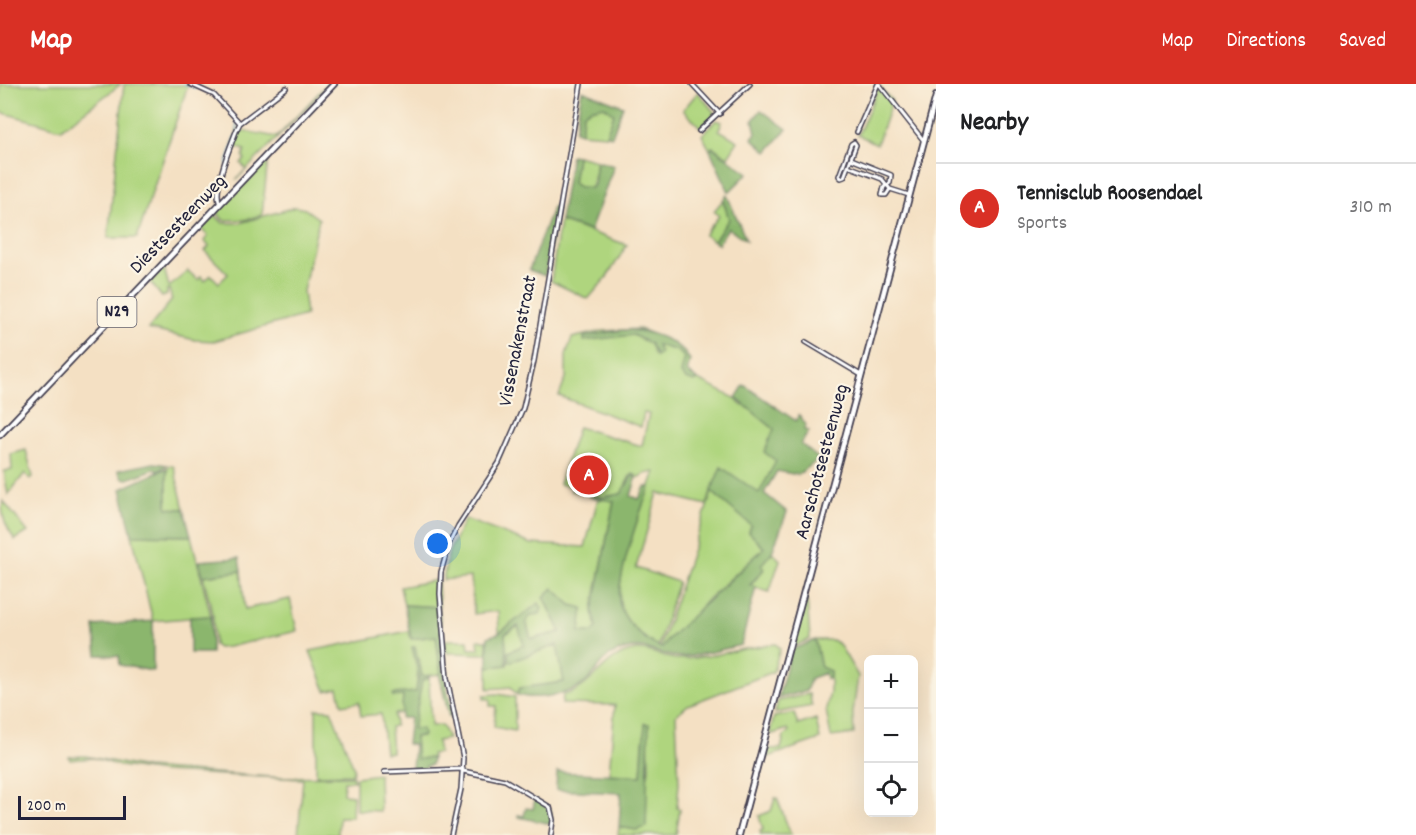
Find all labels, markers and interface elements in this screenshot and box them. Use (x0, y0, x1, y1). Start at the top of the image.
text: Map (30, 22, 72, 62)
text: Map (1162, 27, 1193, 57)
text: Directions (1226, 27, 1306, 57)
text: Saved (1339, 27, 1386, 57)
text: Nearby (960, 105, 1028, 142)
street label: Diestsesteenweg (124, 169, 234, 281)
text: Tennisclub Roosendael (1017, 179, 1202, 210)
text: A (974, 194, 985, 222)
text: 310 m (1350, 194, 1392, 222)
text: Sports (1017, 210, 1067, 238)
street label: Vissenakenstraat (493, 273, 545, 409)
road number: N29 (98, 297, 136, 327)
street label: Aarschotsesteenweg (789, 381, 857, 543)
pin: A (570, 452, 608, 498)
your location (423, 529, 452, 558)
map controls (864, 655, 918, 817)
button: + (864, 655, 918, 709)
button: − (864, 709, 918, 763)
button: locate (864, 763, 918, 817)
scale bar (18, 793, 126, 820)
text: 200 m (27, 795, 66, 818)

